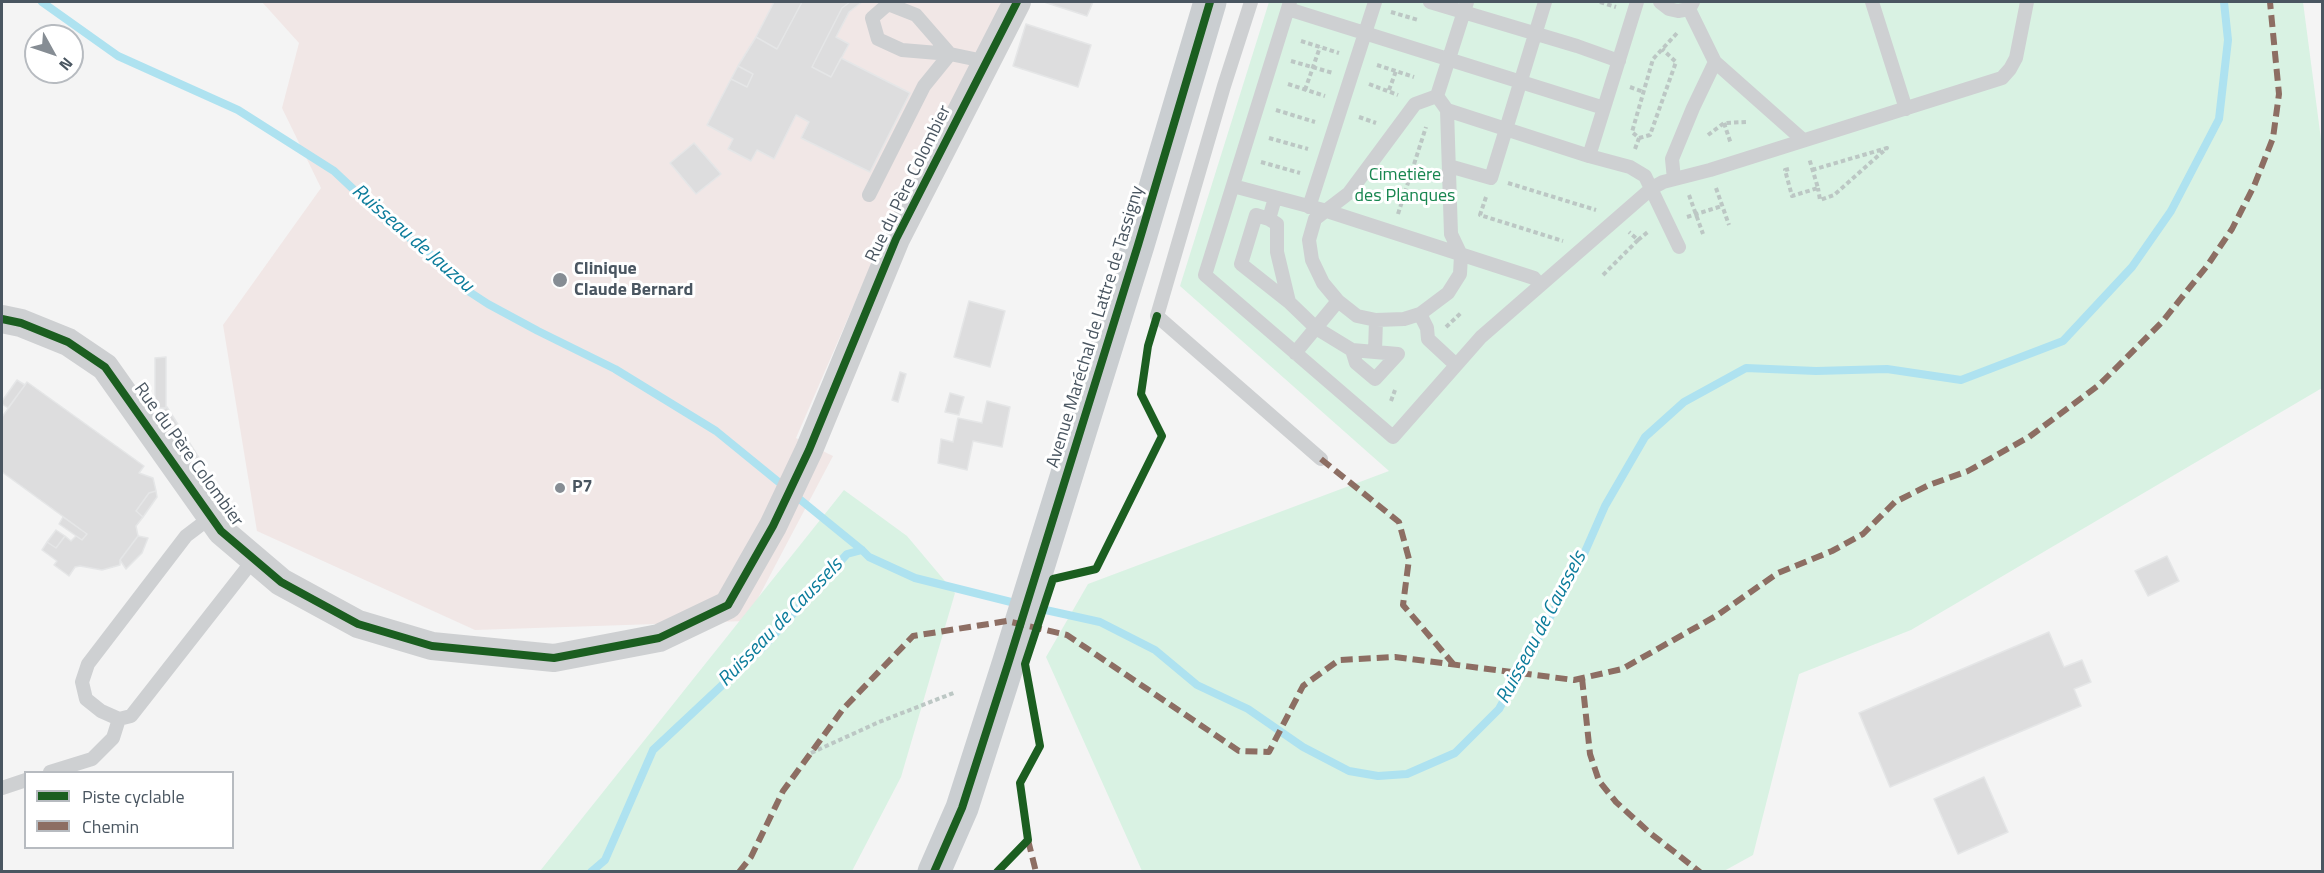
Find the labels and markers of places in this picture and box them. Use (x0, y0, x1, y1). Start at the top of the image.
place label: Clinique Claude Bernard (574, 259, 693, 302)
marker: Clinique Claude Bernard (551, 271, 569, 289)
place label: P7 (572, 477, 593, 499)
marker: P7 (553, 481, 567, 495)

